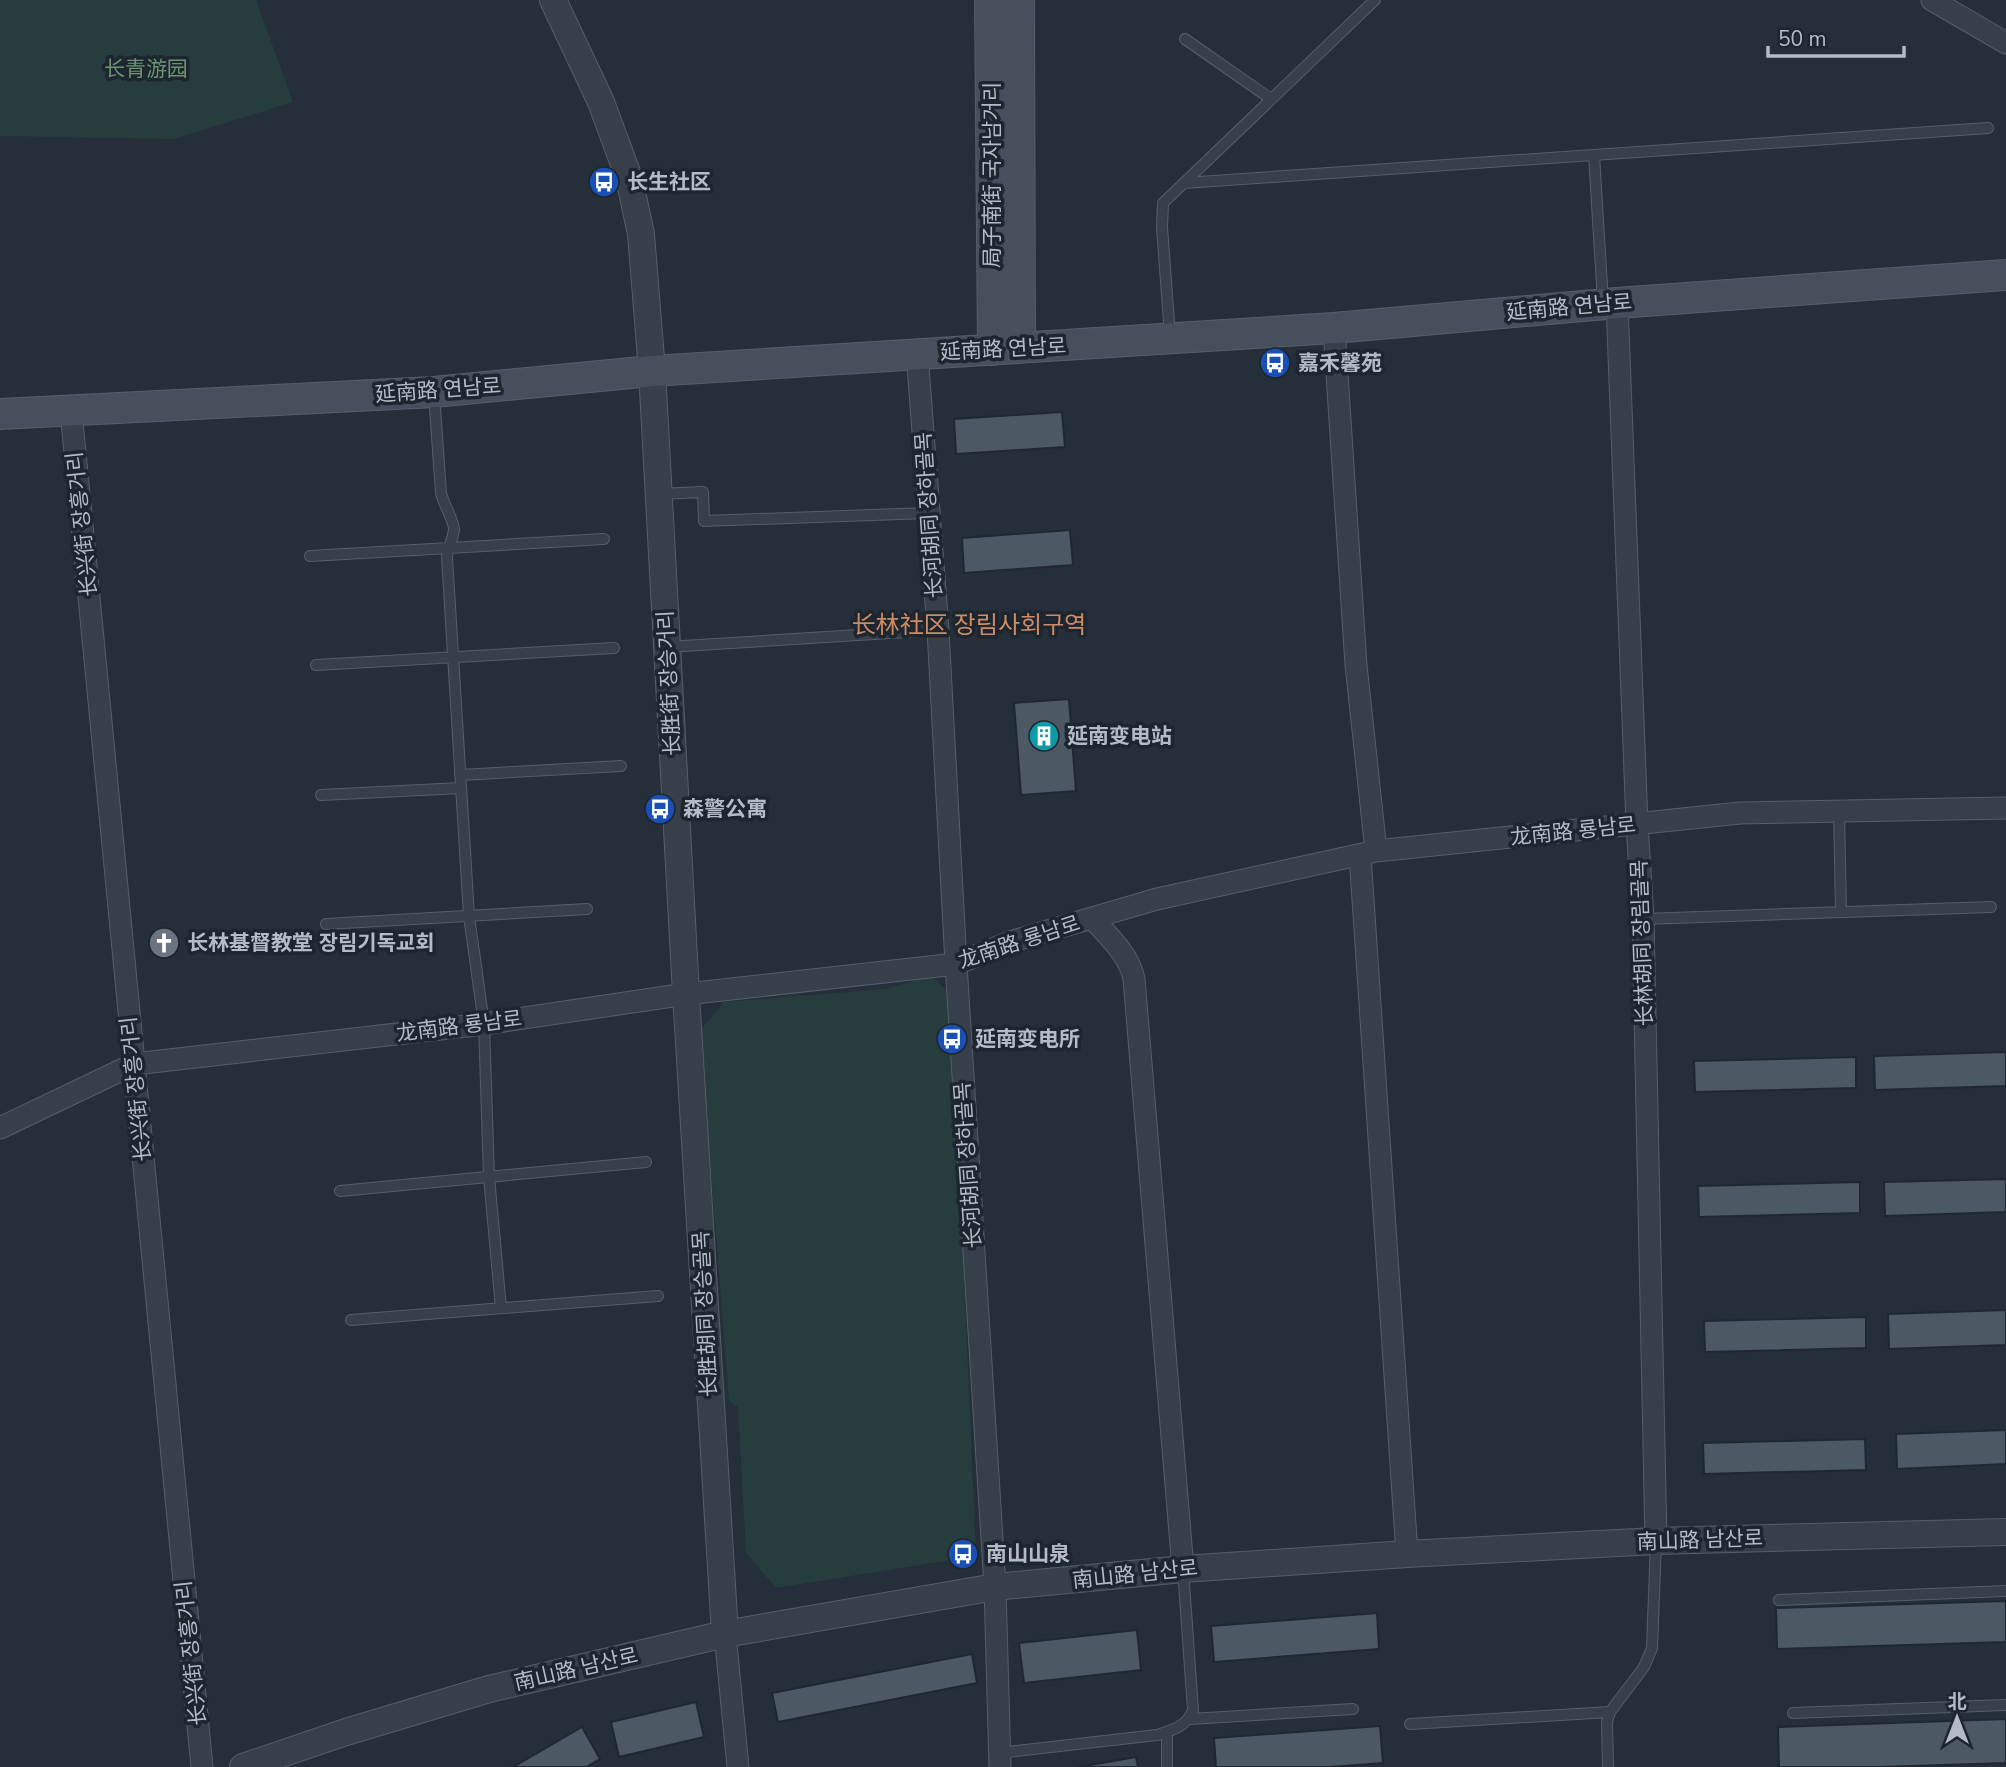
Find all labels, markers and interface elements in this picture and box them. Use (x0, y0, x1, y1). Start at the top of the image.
scale bar (1768, 14, 1904, 58)
text: 50 m (1778, 25, 1827, 53)
park label: 长青游园 (104, 55, 188, 83)
street label: 局子南街 국자남거리 (978, 82, 1006, 268)
bus stop icon: 长生社区 (587, 165, 621, 199)
place label: 长生社区 (627, 168, 711, 196)
street label: 延南路 연남로 (1505, 288, 1633, 326)
street label: 延南路 연남로 (939, 332, 1067, 366)
bus stop icon: 嘉禾馨苑 (1258, 346, 1292, 380)
place label: 嘉禾馨苑 (1298, 349, 1382, 377)
street label: 延南路 연남로 (374, 372, 502, 408)
street label: 长河胡同 장하골목 (909, 431, 949, 599)
street label: 长兴街 장흥거리 (60, 450, 104, 598)
district label: 长林社区 장림사회구역 (852, 609, 1086, 641)
street label: 长胜街 장승거리 (651, 610, 687, 756)
building icon: 延南变电站 (1027, 719, 1061, 753)
place label: 延南变电站 (1067, 722, 1172, 750)
bus stop icon: 森警公寓 (643, 792, 677, 826)
place label: 森警公寓 (683, 795, 767, 823)
street label: 龙南路 룡남로 (1509, 810, 1637, 852)
street label: 长林胡同 장림골목 (1625, 859, 1659, 1027)
street label: 龙南路 룡남로 (955, 909, 1083, 975)
church icon: 长林基督教堂 장림기독교회 (147, 926, 181, 960)
place label: 长林基督教堂 장림기독교회 (187, 929, 435, 957)
street label: 龙南路 룡남로 (395, 1004, 523, 1048)
street label: 长兴街 장흥거리 (114, 1015, 158, 1163)
bus stop icon: 延南变电所 (935, 1022, 969, 1056)
place label: 延南变电所 (975, 1025, 1080, 1053)
street label: 长河胡同 장하골목 (948, 1081, 988, 1249)
street label: 长胜胡同 장승골목 (687, 1230, 723, 1398)
street label: 南山路 남산로 (1636, 1524, 1764, 1556)
bus stop icon: 南山山泉 (946, 1537, 980, 1571)
place label: 南山山泉 (986, 1540, 1070, 1568)
street label: 南山路 남산로 (1071, 1553, 1199, 1595)
street label: 长兴街 장흥거리 (169, 1579, 213, 1727)
street label: 南山路 남산로 (511, 1641, 641, 1697)
north arrow (1922, 1683, 1992, 1753)
text: 北 (1947, 1689, 1967, 1715)

